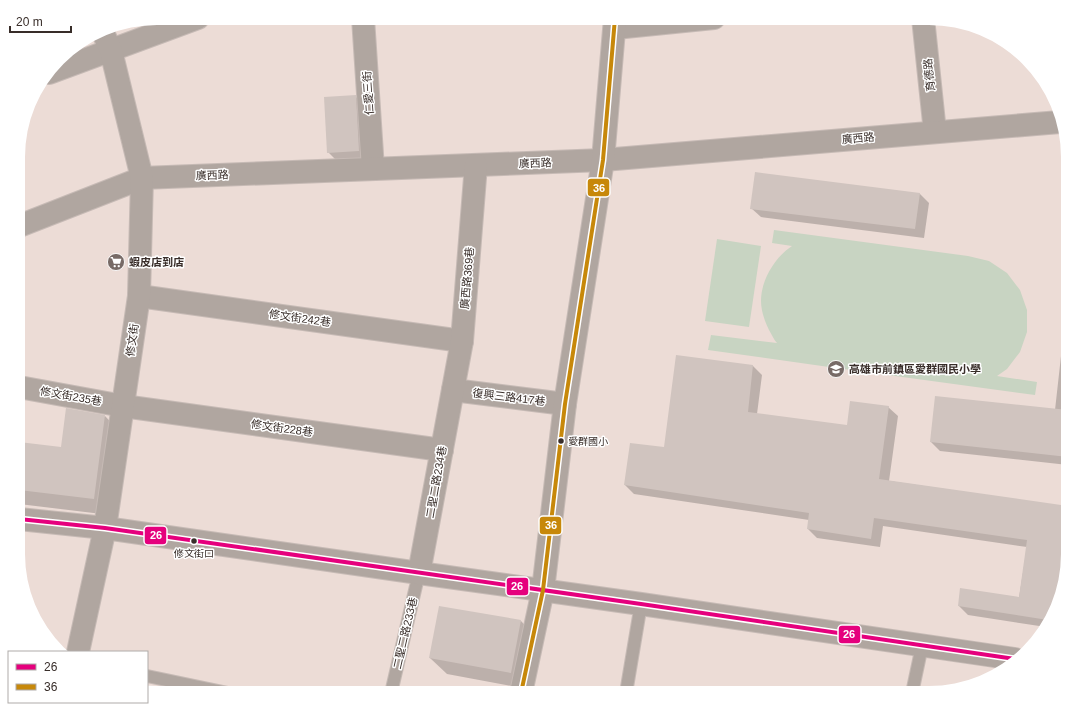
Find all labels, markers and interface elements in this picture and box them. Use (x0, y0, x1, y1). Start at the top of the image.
scale bar (10, 8, 71, 34)
text: 20 m (16, 15, 43, 29)
street label: 育德路 (921, 58, 937, 92)
street label: 仁愛三街 (360, 71, 376, 115)
street label: 廣西路 (841, 131, 875, 145)
street label: 廣西路 (518, 156, 552, 170)
street label: 廣西路 (195, 168, 229, 182)
line badge: 36 (587, 178, 610, 197)
text: 36 (593, 182, 605, 194)
street label: 廣西路369巷 (458, 246, 476, 310)
supermarket icon: 蝦皮店到店 (106, 252, 126, 272)
place label: 蝦皮店到店 (129, 256, 184, 268)
street label: 修文街242巷 (268, 308, 332, 328)
street label: 修文街 (124, 323, 140, 357)
school or university icon: 高雄市前鎮區愛群國民小學 (826, 359, 846, 379)
place label: 高雄市前鎮區愛群國民小學 (849, 363, 981, 375)
street label: 修文街235巷 (39, 385, 103, 407)
street label: 復興三路417巷 (472, 387, 546, 407)
street label: 修文街228巷 (250, 418, 314, 438)
marker: 愛群國小 (556, 436, 566, 446)
place label: 愛群國小 (568, 436, 608, 447)
street label: 二聖二路234巷 (424, 445, 448, 519)
line badge: 36 (539, 516, 562, 535)
text: 36 (545, 519, 557, 531)
line badge: 26 (144, 526, 167, 545)
text: 26 (150, 529, 162, 541)
marker: 修文街口 (189, 536, 199, 546)
place label: 修文街口 (173, 548, 214, 559)
line badge: 26 (506, 577, 529, 596)
text: 26 (511, 580, 523, 592)
street label: 二聖二路233巷 (391, 596, 419, 670)
line badge: 26 (838, 625, 861, 644)
text: 26 (843, 628, 855, 640)
legend (8, 651, 148, 703)
text: 26 (44, 660, 58, 674)
text: 36 (44, 680, 58, 694)

